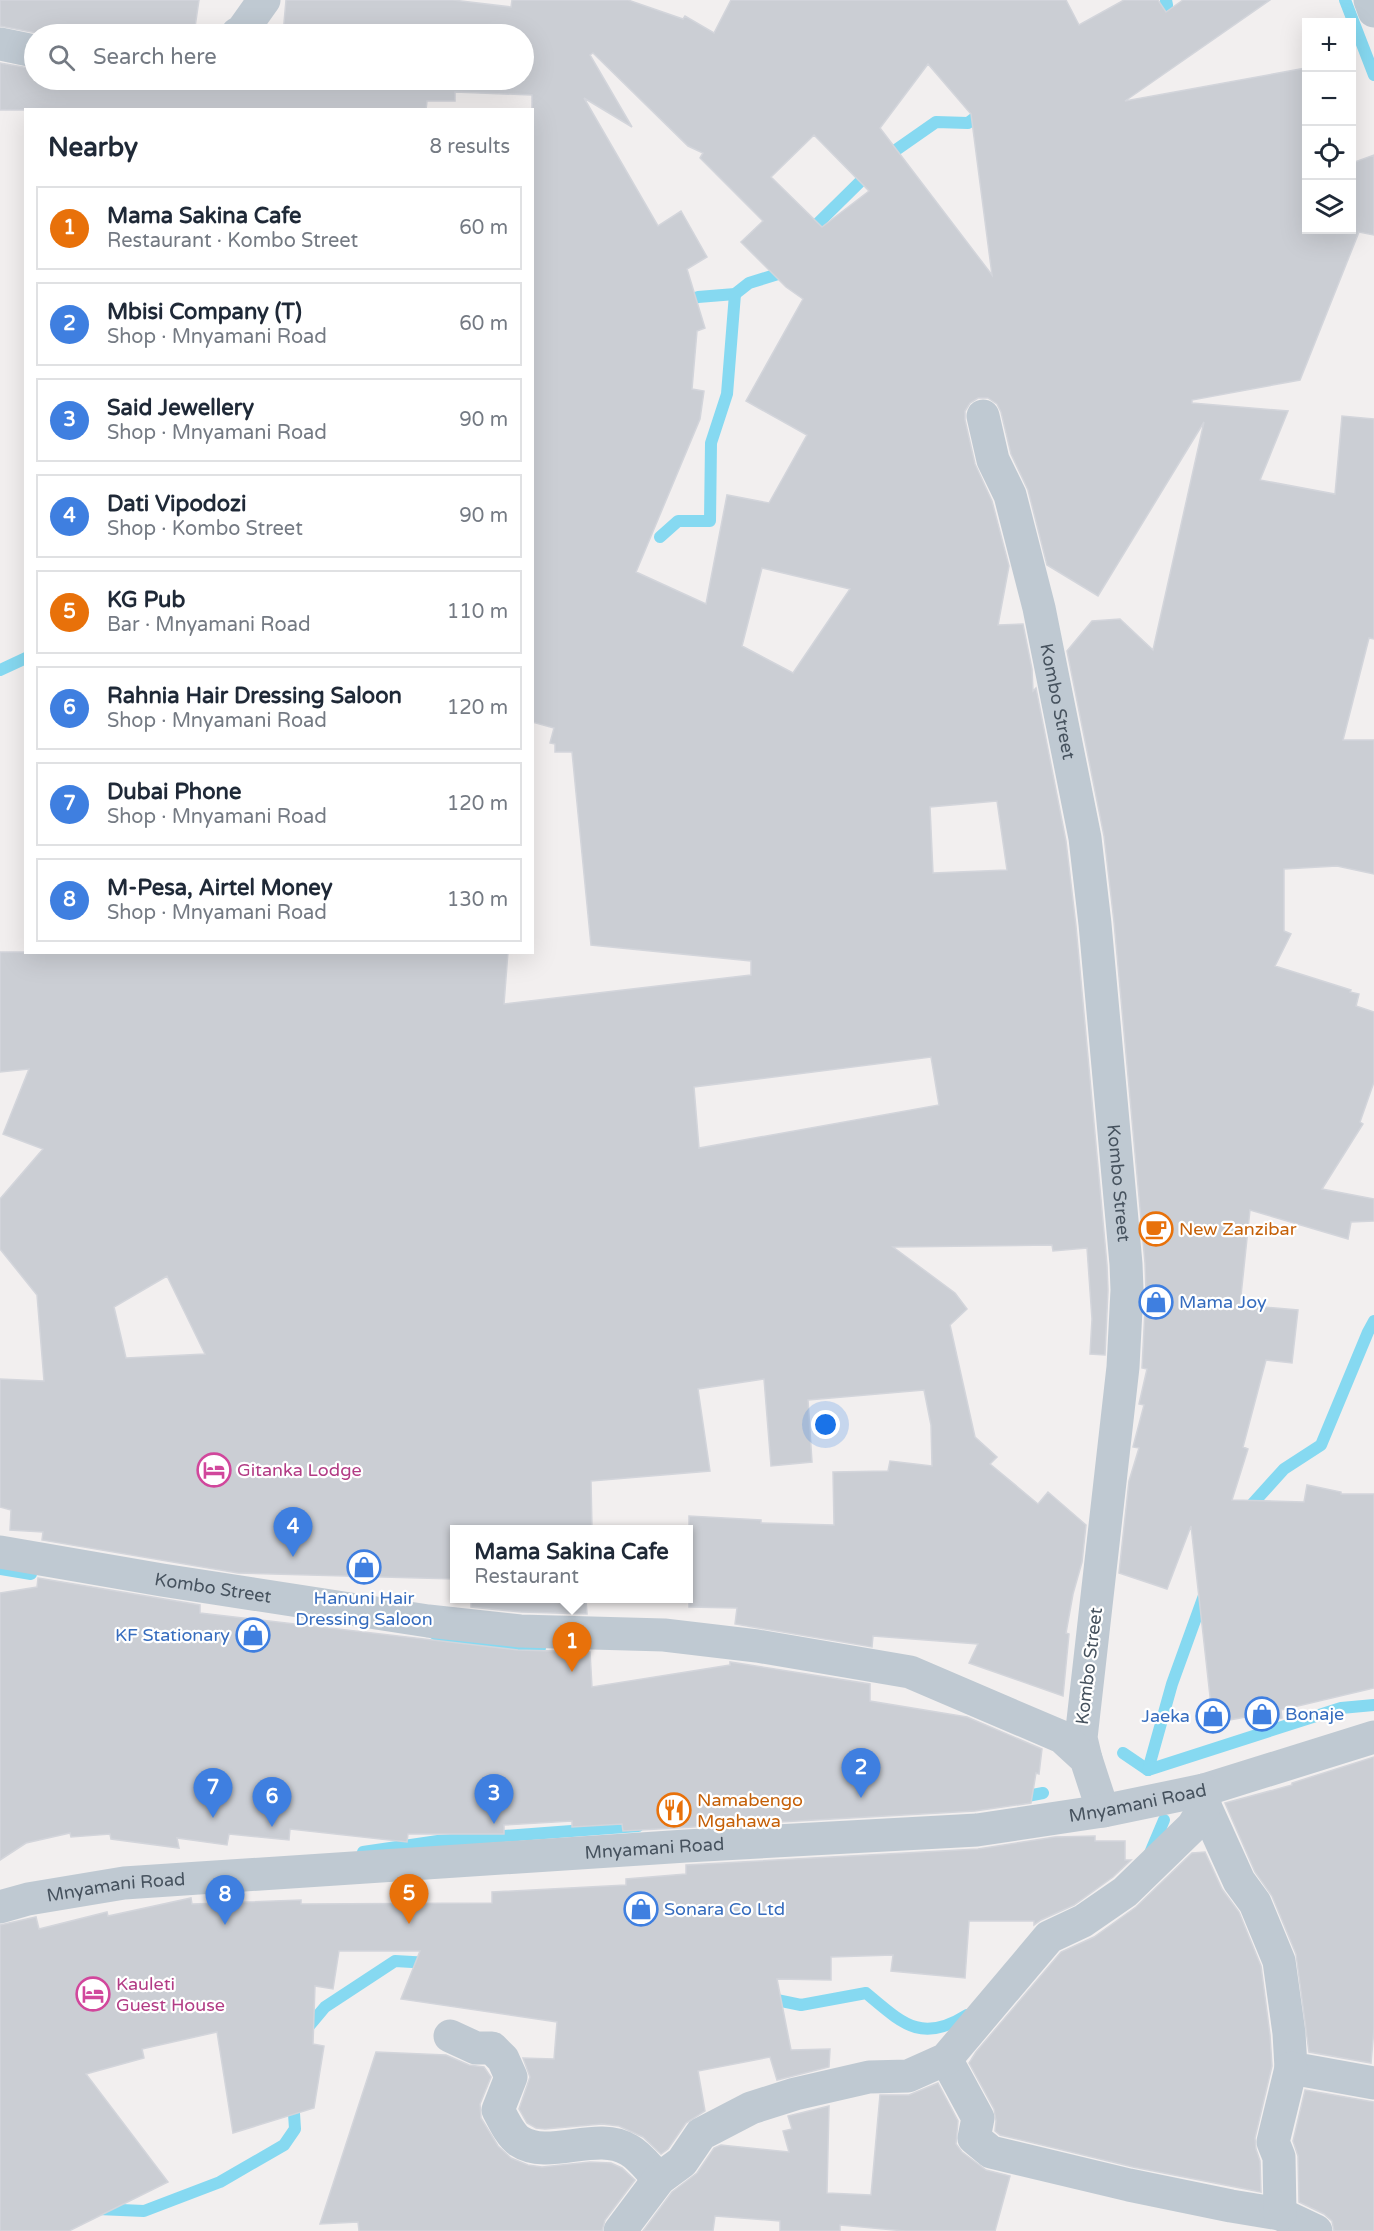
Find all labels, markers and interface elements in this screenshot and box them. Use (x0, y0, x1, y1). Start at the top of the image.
map controls (1302, 18, 1356, 234)
button: + (1302, 18, 1356, 72)
search box (24, 24, 534, 90)
icon: search (45, 41, 78, 74)
text: Search here (93, 44, 217, 70)
button: − (1302, 72, 1356, 126)
button: locate (1302, 126, 1356, 180)
text: Nearby (48, 132, 138, 163)
text: 8 results (430, 135, 510, 159)
button: layers (1302, 180, 1356, 234)
text: Mama Sakina Cafe (107, 203, 301, 229)
text: 1 (63, 216, 76, 240)
text: 60 m (459, 216, 508, 240)
text: Restaurant · Kombo Street (107, 229, 358, 253)
text: Mbisi Company (T) (107, 299, 302, 325)
text: 2 (63, 312, 76, 336)
text: 60 m (459, 312, 508, 336)
text: Shop · Mnyamani Road (107, 325, 327, 349)
text: Said Jewellery (107, 395, 254, 421)
text: 3 (63, 408, 76, 432)
text: 90 m (459, 408, 508, 432)
text: Shop · Mnyamani Road (107, 421, 327, 445)
text: Dati Vipodozi (107, 491, 246, 517)
text: 4 (63, 504, 76, 528)
text: 90 m (459, 504, 508, 528)
text: Shop · Kombo Street (107, 517, 303, 541)
text: KG Pub (107, 587, 185, 613)
text: 5 (63, 600, 76, 624)
text: 110 m (447, 600, 508, 624)
text: Bar · Mnyamani Road (107, 613, 311, 637)
street label: Kombo Street (1035, 641, 1080, 762)
text: Rahnia Hair Dressing Saloon (107, 683, 402, 709)
text: 6 (63, 696, 76, 720)
text: 120 m (447, 696, 508, 720)
text: Shop · Mnyamani Road (107, 709, 327, 733)
text: Dubai Phone (107, 779, 241, 805)
text: 7 (63, 792, 76, 816)
text: 120 m (447, 792, 508, 816)
text: Shop · Mnyamani Road (107, 805, 327, 829)
text: M-Pesa, Airtel Money (107, 875, 332, 901)
text: 8 (63, 888, 76, 912)
text: 130 m (447, 888, 508, 912)
text: Shop · Mnyamani Road (107, 901, 327, 925)
street label: Kombo Street (1102, 1123, 1135, 1243)
cafe icon: New Zanzibar (1138, 1211, 1174, 1247)
place label: New Zanzibar (1179, 1218, 1297, 1240)
shop icon: Mama Joy (1138, 1284, 1174, 1320)
place label: Mama Joy (1179, 1291, 1267, 1313)
your location (811, 1410, 840, 1439)
hotel icon: Gitanka Lodge (196, 1452, 232, 1488)
place label: Gitanka Lodge (237, 1459, 362, 1481)
pin: 4 (274, 1508, 312, 1557)
popup (450, 1525, 693, 1603)
text: Mama Sakina Cafe (474, 1539, 669, 1565)
shop icon: Hanuni Hair Dressing Saloon (346, 1549, 382, 1585)
text: Restaurant (474, 1565, 579, 1589)
street label: Kombo Street (153, 1568, 273, 1608)
place label: Hanuni Hair Dressing Saloon (295, 1587, 433, 1630)
street label: Kombo Street (1071, 1606, 1107, 1726)
shop icon: KF Stationary (235, 1617, 271, 1653)
pin: 1 (552, 1622, 592, 1672)
place label: KF Stationary (115, 1624, 230, 1646)
shop icon: Bonaje (1244, 1696, 1280, 1732)
shop icon: Jaeka (1195, 1698, 1231, 1734)
place label: Bonaje (1285, 1703, 1344, 1725)
place label: Jaeka (1142, 1705, 1190, 1727)
pin: 2 (842, 1748, 880, 1798)
pin: 7 (194, 1768, 232, 1818)
pin: 3 (474, 1774, 514, 1824)
pin: 6 (252, 1778, 292, 1827)
street label: Mnyamani Road (1067, 1779, 1208, 1827)
place label: Namabengo Mgahawa (697, 1789, 803, 1832)
restaurant icon: Namabengo Mgahawa (656, 1792, 692, 1828)
street label: Mnyamani Road (584, 1833, 725, 1864)
street label: Mnyamani Road (45, 1868, 186, 1907)
pin: 5 (390, 1874, 428, 1924)
pin: 8 (206, 1876, 244, 1925)
shop icon: Sonara Co Ltd (623, 1891, 659, 1927)
place label: Sonara Co Ltd (664, 1898, 785, 1920)
place label: Kauleti Guest House (116, 1973, 225, 2016)
hotel icon: Kauleti Guest House (75, 1976, 111, 2012)

